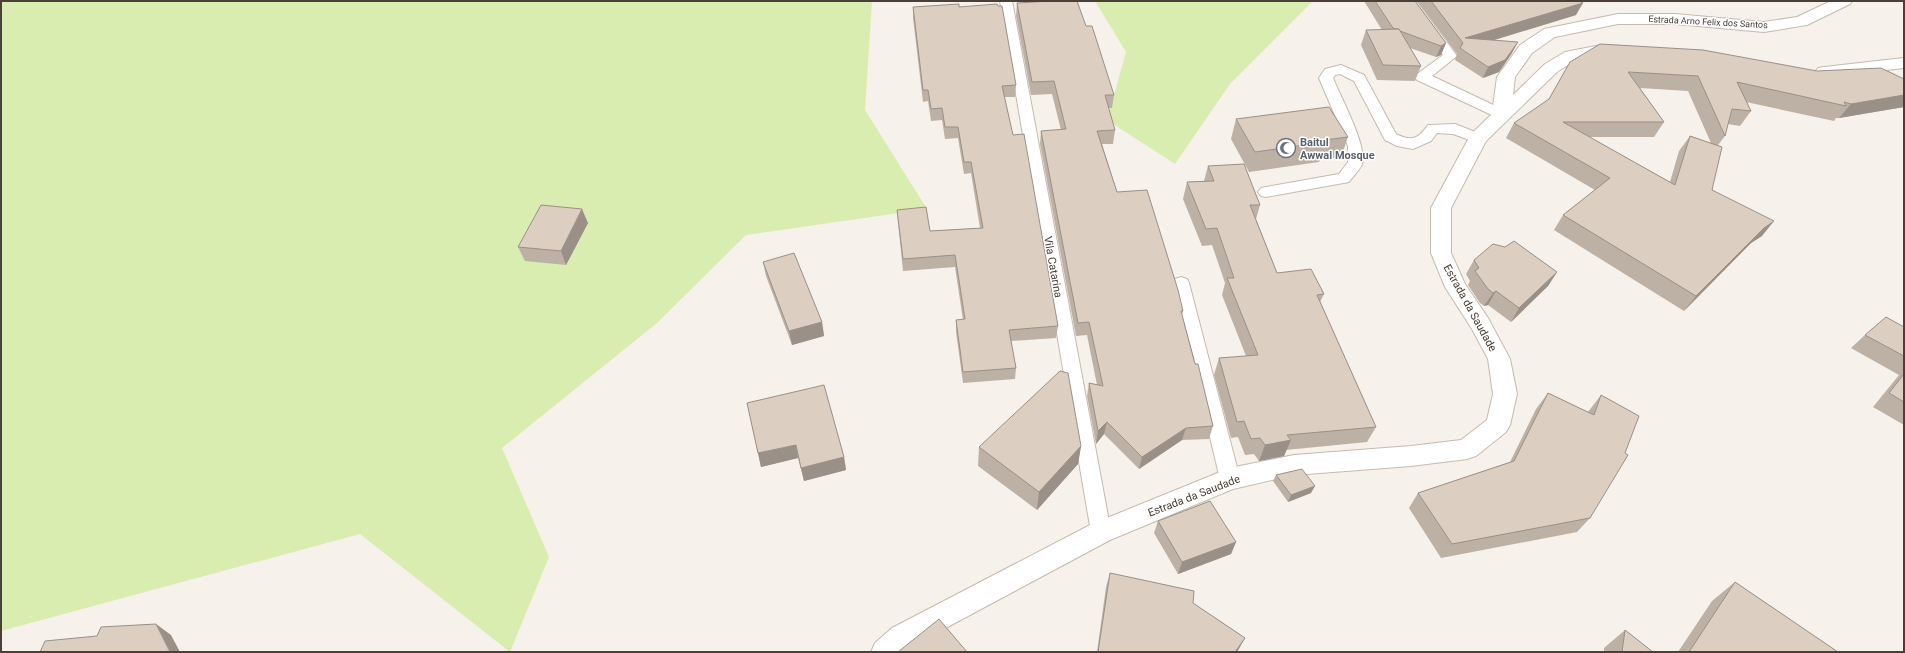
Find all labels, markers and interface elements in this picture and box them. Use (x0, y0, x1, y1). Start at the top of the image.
street label: Estrada Arno Felix dos Santos (1648, 14, 1768, 30)
place label: Baitul Awwal Mosque (1300, 136, 1375, 162)
mosque icon: Baitul Awwal Mosque (1275, 137, 1297, 159)
street label: Vila Catarina (1041, 235, 1065, 299)
street label: Estrada da Saudade (1441, 262, 1499, 354)
street label: Estrada da Saudade (1146, 472, 1242, 520)

